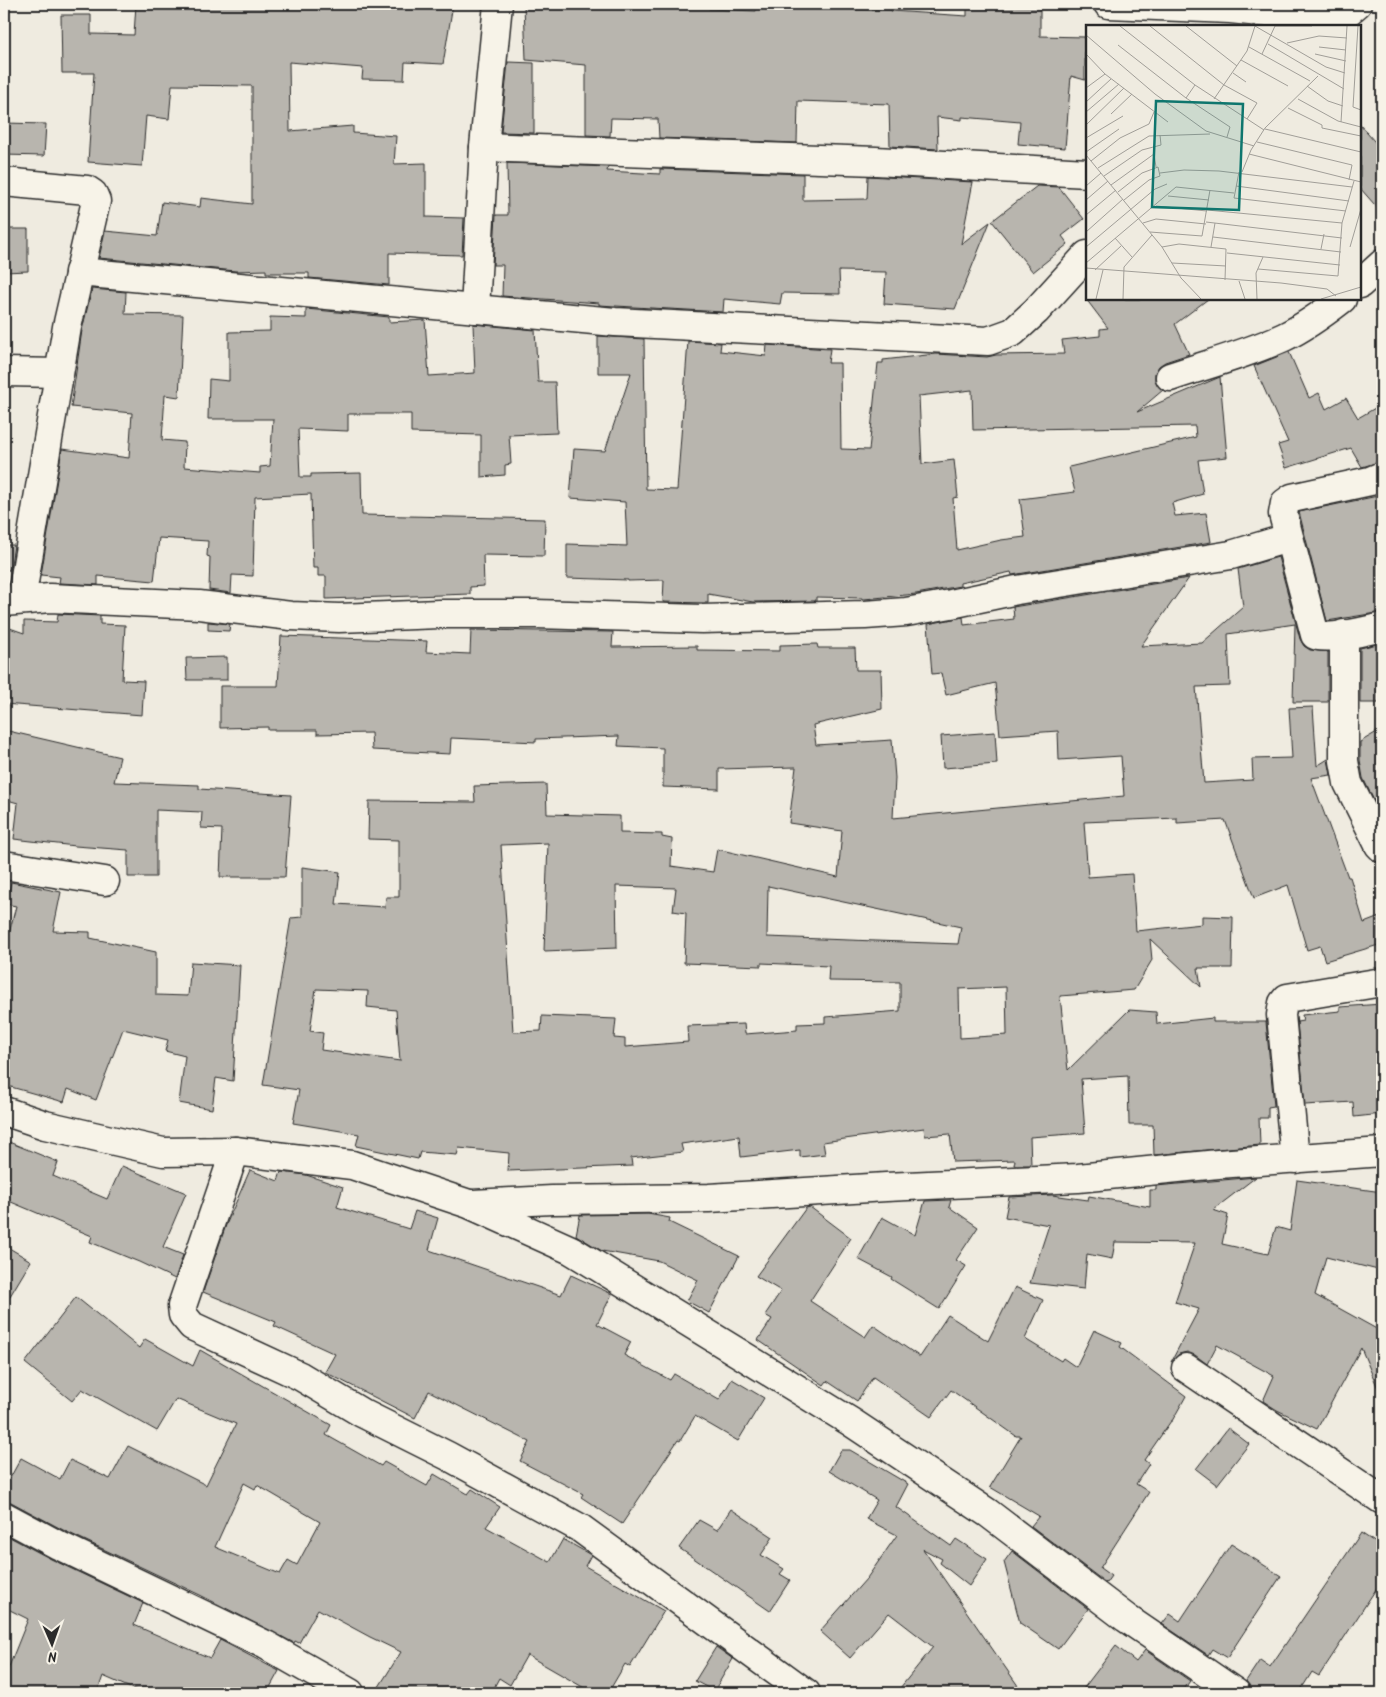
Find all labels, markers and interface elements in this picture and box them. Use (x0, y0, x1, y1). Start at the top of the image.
inset map (1086, 25, 1361, 300)
north arrow (28, 1620, 78, 1670)
text: N (47, 1645, 57, 1667)

